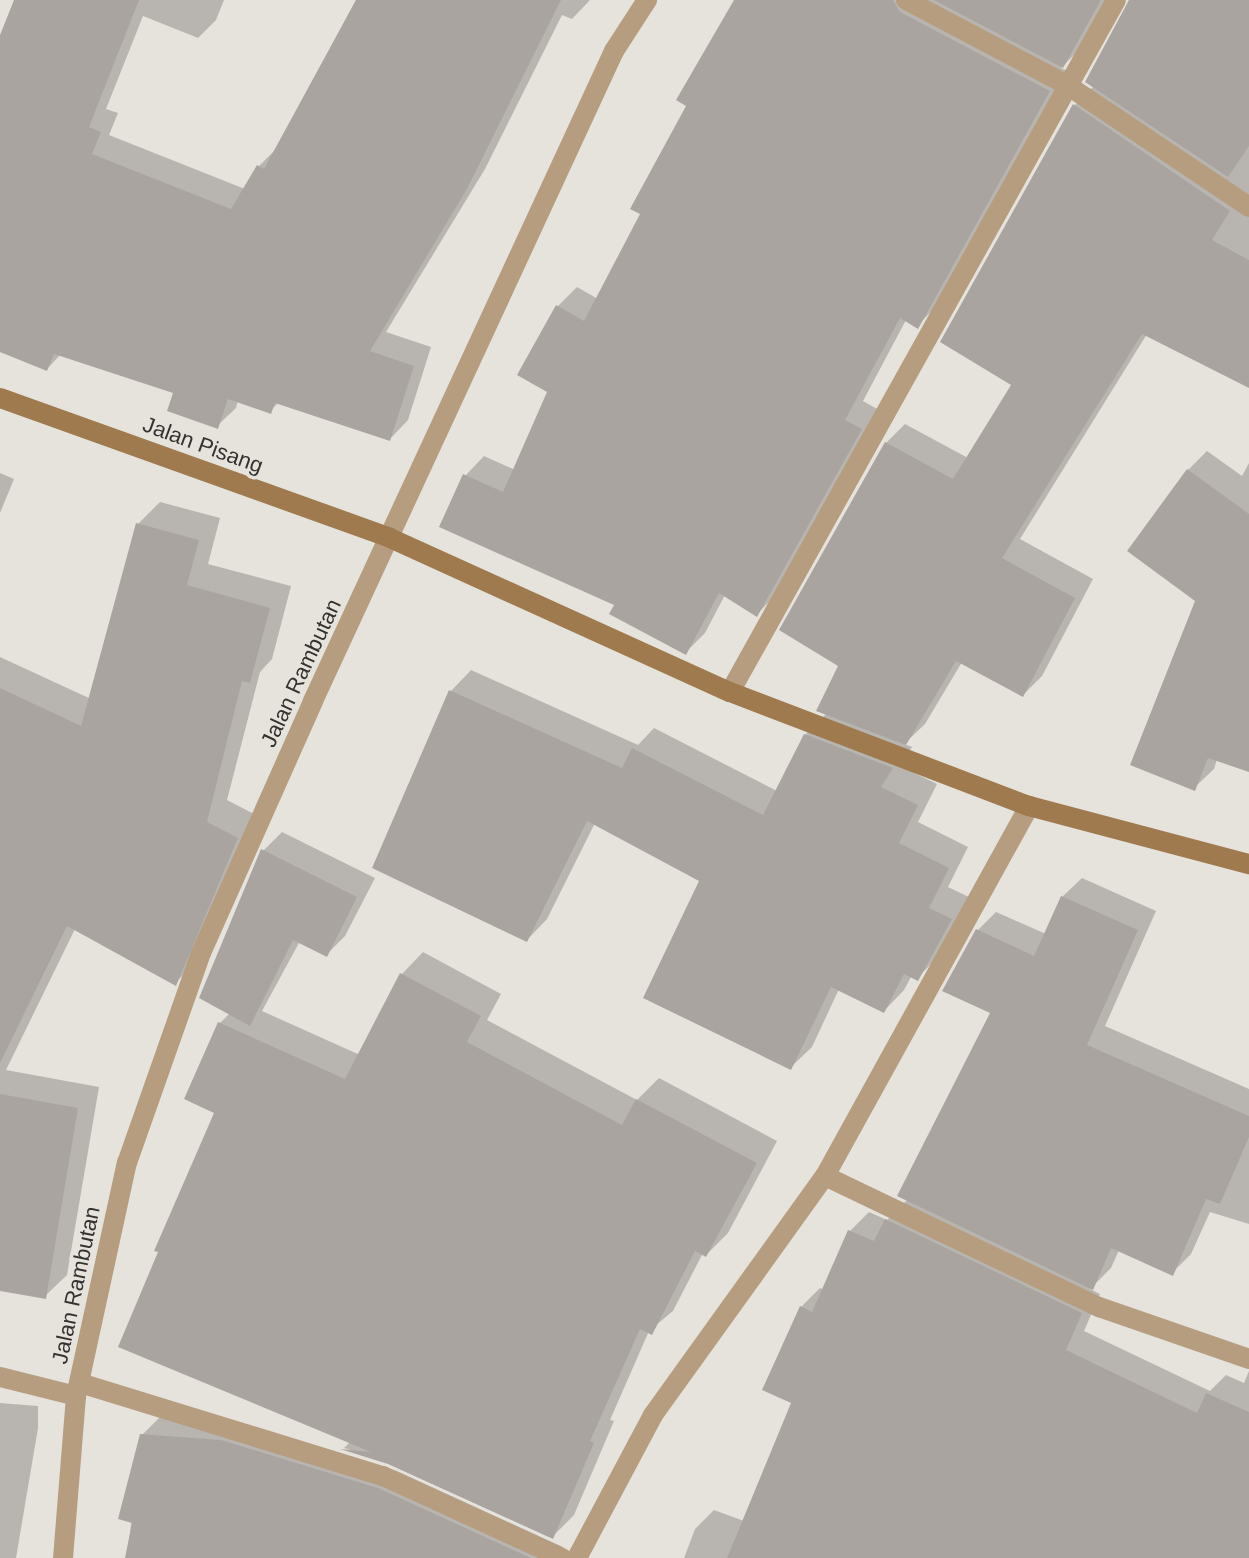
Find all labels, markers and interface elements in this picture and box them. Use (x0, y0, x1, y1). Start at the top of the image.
street label: Jalan Pisang (139, 411, 267, 479)
street label: Jalan Rambutan (255, 595, 347, 751)
street label: Jalan Rambutan (46, 1204, 106, 1366)

